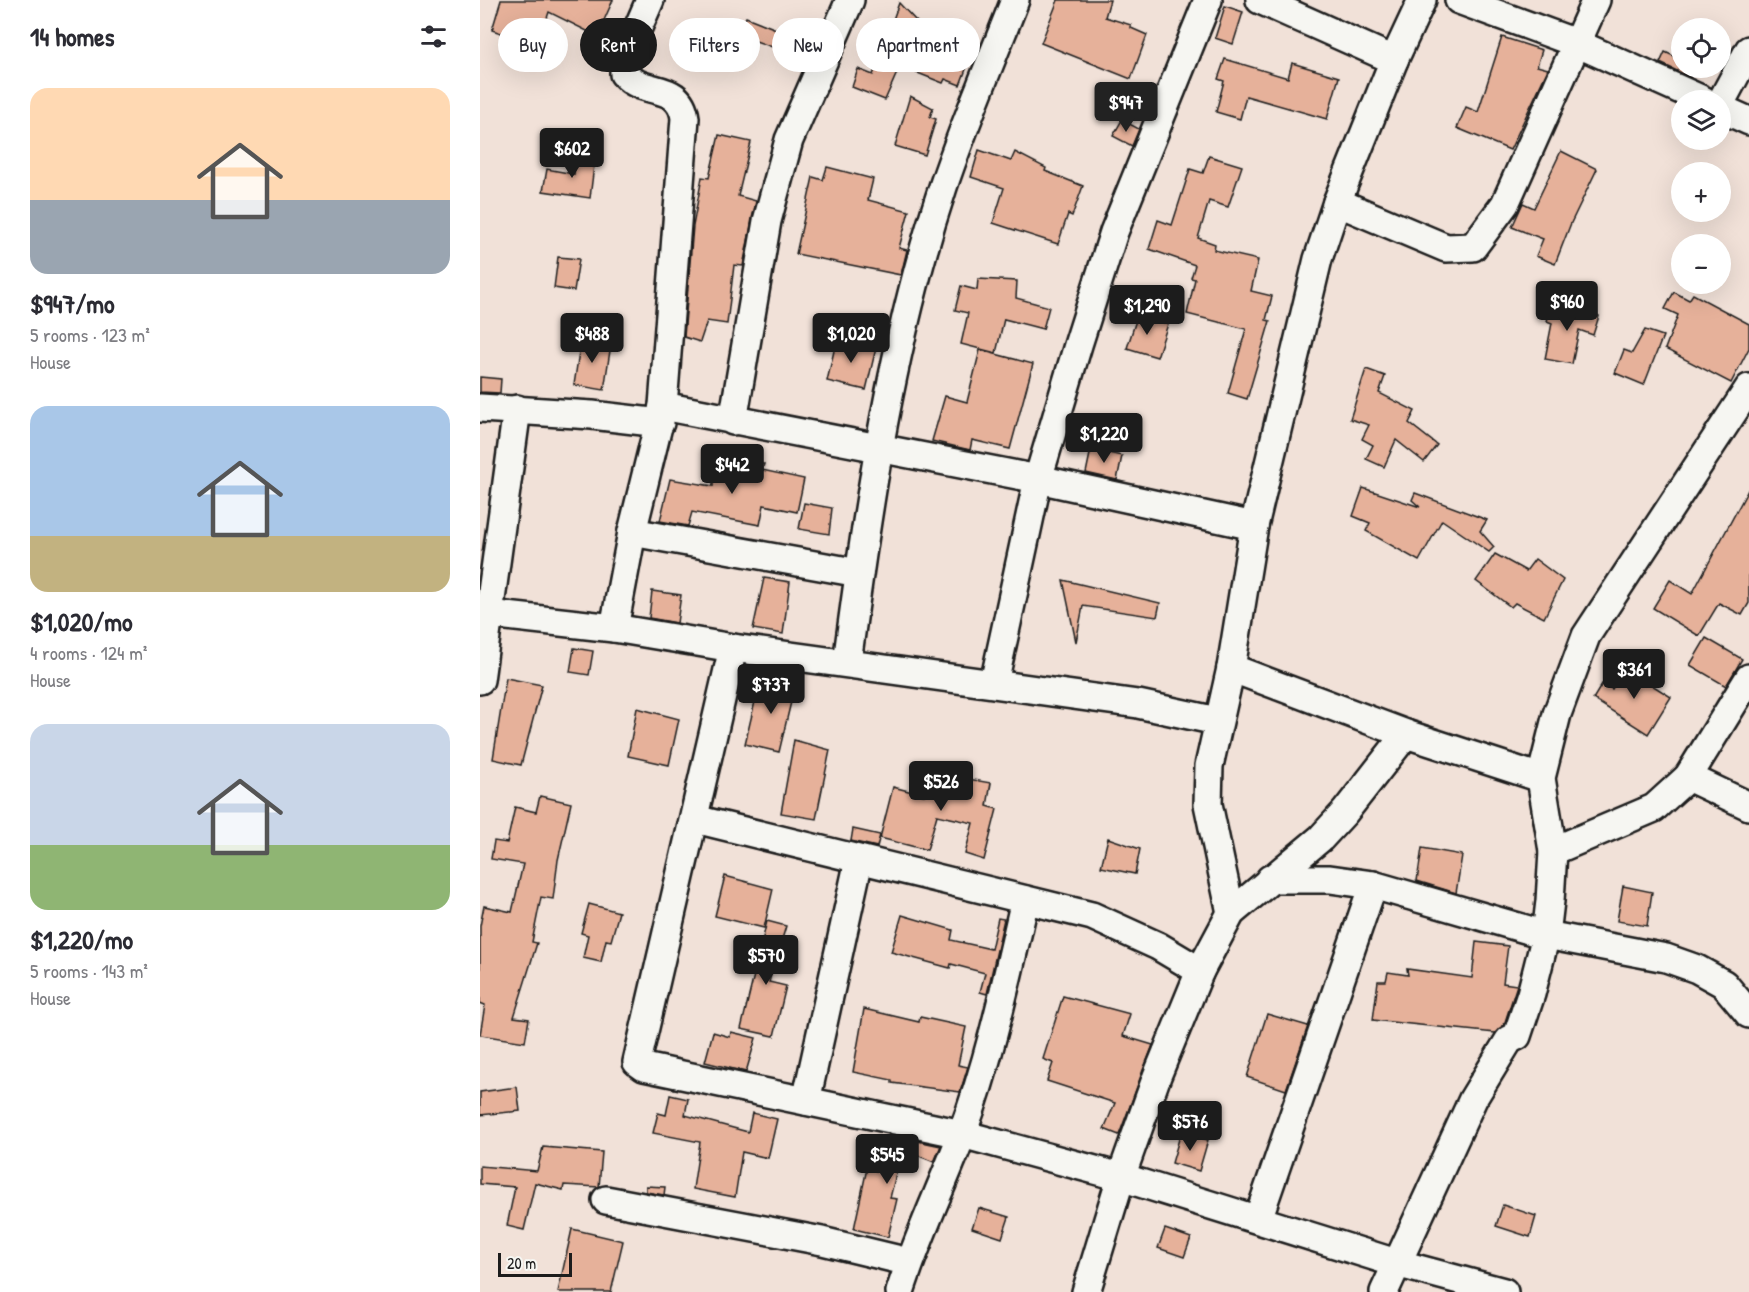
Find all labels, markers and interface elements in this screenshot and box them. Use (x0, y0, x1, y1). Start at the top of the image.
chip: Buy (498, 18, 568, 72)
chip: Rent (580, 18, 657, 72)
chip: Filters (669, 18, 760, 72)
chip: New (772, 18, 844, 72)
chip: Apartment (856, 18, 980, 72)
map controls (1671, 18, 1731, 294)
button: locate (1671, 18, 1731, 78)
text: 14 homes (30, 19, 115, 54)
icon: filters (417, 20, 450, 53)
pin: $947 (1090, 82, 1162, 133)
text: $947 (1109, 88, 1143, 115)
button: layers (1671, 90, 1731, 150)
icon: home (186, 127, 294, 235)
pin: $602 (536, 128, 608, 179)
text: $602 (554, 134, 590, 161)
button: + (1671, 162, 1731, 222)
button: − (1671, 234, 1731, 294)
pin: $960 (1531, 281, 1603, 332)
pin: $1,290 (1098, 285, 1196, 336)
text: $947/mo (30, 286, 115, 321)
text: $960 (1550, 287, 1584, 314)
text: $1,290 (1123, 291, 1171, 318)
pin: $488 (556, 313, 628, 364)
pin: $1,020 (802, 313, 900, 364)
text: $488 (575, 319, 609, 346)
text: $1,020 (827, 319, 875, 346)
text: 5 rooms · 123 m² (30, 321, 150, 348)
text: House (30, 348, 71, 375)
pin: $1,220 (1055, 413, 1153, 464)
text: $1,220 (1079, 419, 1129, 446)
pin: $442 (696, 444, 768, 495)
icon: home (186, 445, 294, 553)
text: $442 (715, 450, 749, 477)
text: $1,020/mo (30, 604, 133, 639)
text: 4 rooms · 124 m² (30, 639, 147, 666)
pin: $361 (1598, 649, 1670, 700)
text: $361 (1617, 655, 1651, 682)
pin: $737 (735, 664, 807, 715)
text: House (30, 666, 71, 693)
text: $737 (752, 670, 790, 697)
pin: $526 (905, 761, 977, 812)
icon: home (186, 763, 294, 871)
text: $526 (923, 767, 959, 794)
text: $1,220/mo (30, 922, 133, 957)
pin: $570 (730, 935, 802, 986)
text: $570 (747, 941, 785, 968)
text: 5 rooms · 143 m² (30, 957, 148, 984)
text: House (30, 984, 71, 1011)
pin: $576 (1154, 1101, 1226, 1152)
text: $576 (1172, 1107, 1208, 1134)
pin: $545 (851, 1134, 923, 1185)
text: $545 (870, 1140, 904, 1167)
scale bar (498, 1250, 572, 1278)
text: 20 m (507, 1252, 536, 1274)

